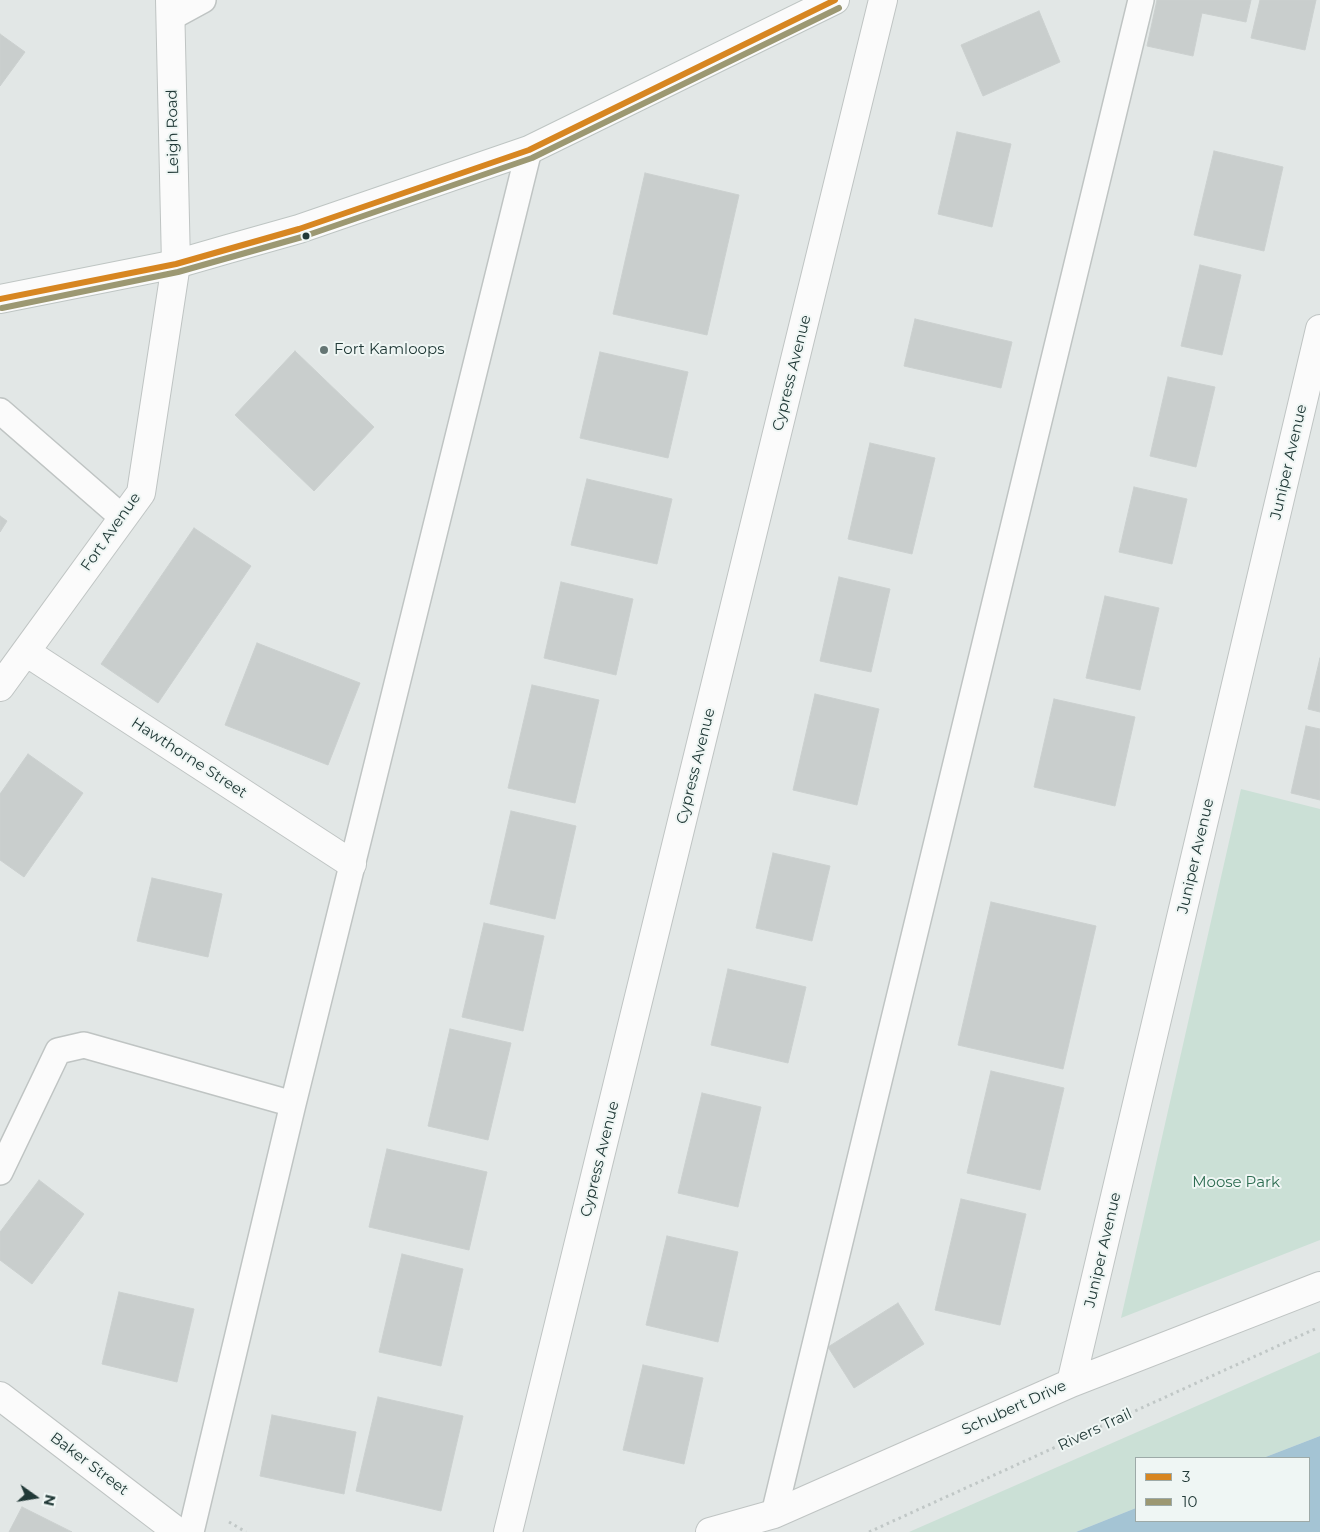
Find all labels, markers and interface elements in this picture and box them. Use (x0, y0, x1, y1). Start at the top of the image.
street label: Leigh Road (163, 89, 183, 175)
unlabelled marker (301, 231, 311, 241)
street label: Cypress Avenue (769, 313, 815, 433)
place label: Fort Kamloops (334, 341, 444, 359)
marker: Fort Kamloops (318, 344, 330, 356)
street label: Juniper Avenue (1267, 403, 1311, 521)
street label: Fort Avenue (77, 489, 145, 575)
street label: Cypress Avenue (673, 706, 719, 826)
street label: Hawthorne Street (128, 714, 250, 802)
street label: Juniper Avenue (1174, 797, 1218, 915)
street label: Cypress Avenue (577, 1099, 623, 1219)
park label: Moose Park (1192, 1174, 1280, 1192)
street label: Juniper Avenue (1081, 1191, 1125, 1309)
street label: Schubert Drive (959, 1377, 1069, 1439)
street label: Rivers Trail (1055, 1405, 1135, 1455)
street label: Baker Street (46, 1429, 132, 1499)
legend (1135, 1457, 1310, 1522)
text: 3 (1182, 1467, 1190, 1486)
north arrow (10, 1472, 60, 1522)
text: 10 (1182, 1492, 1197, 1511)
text: N (40, 1493, 60, 1508)

